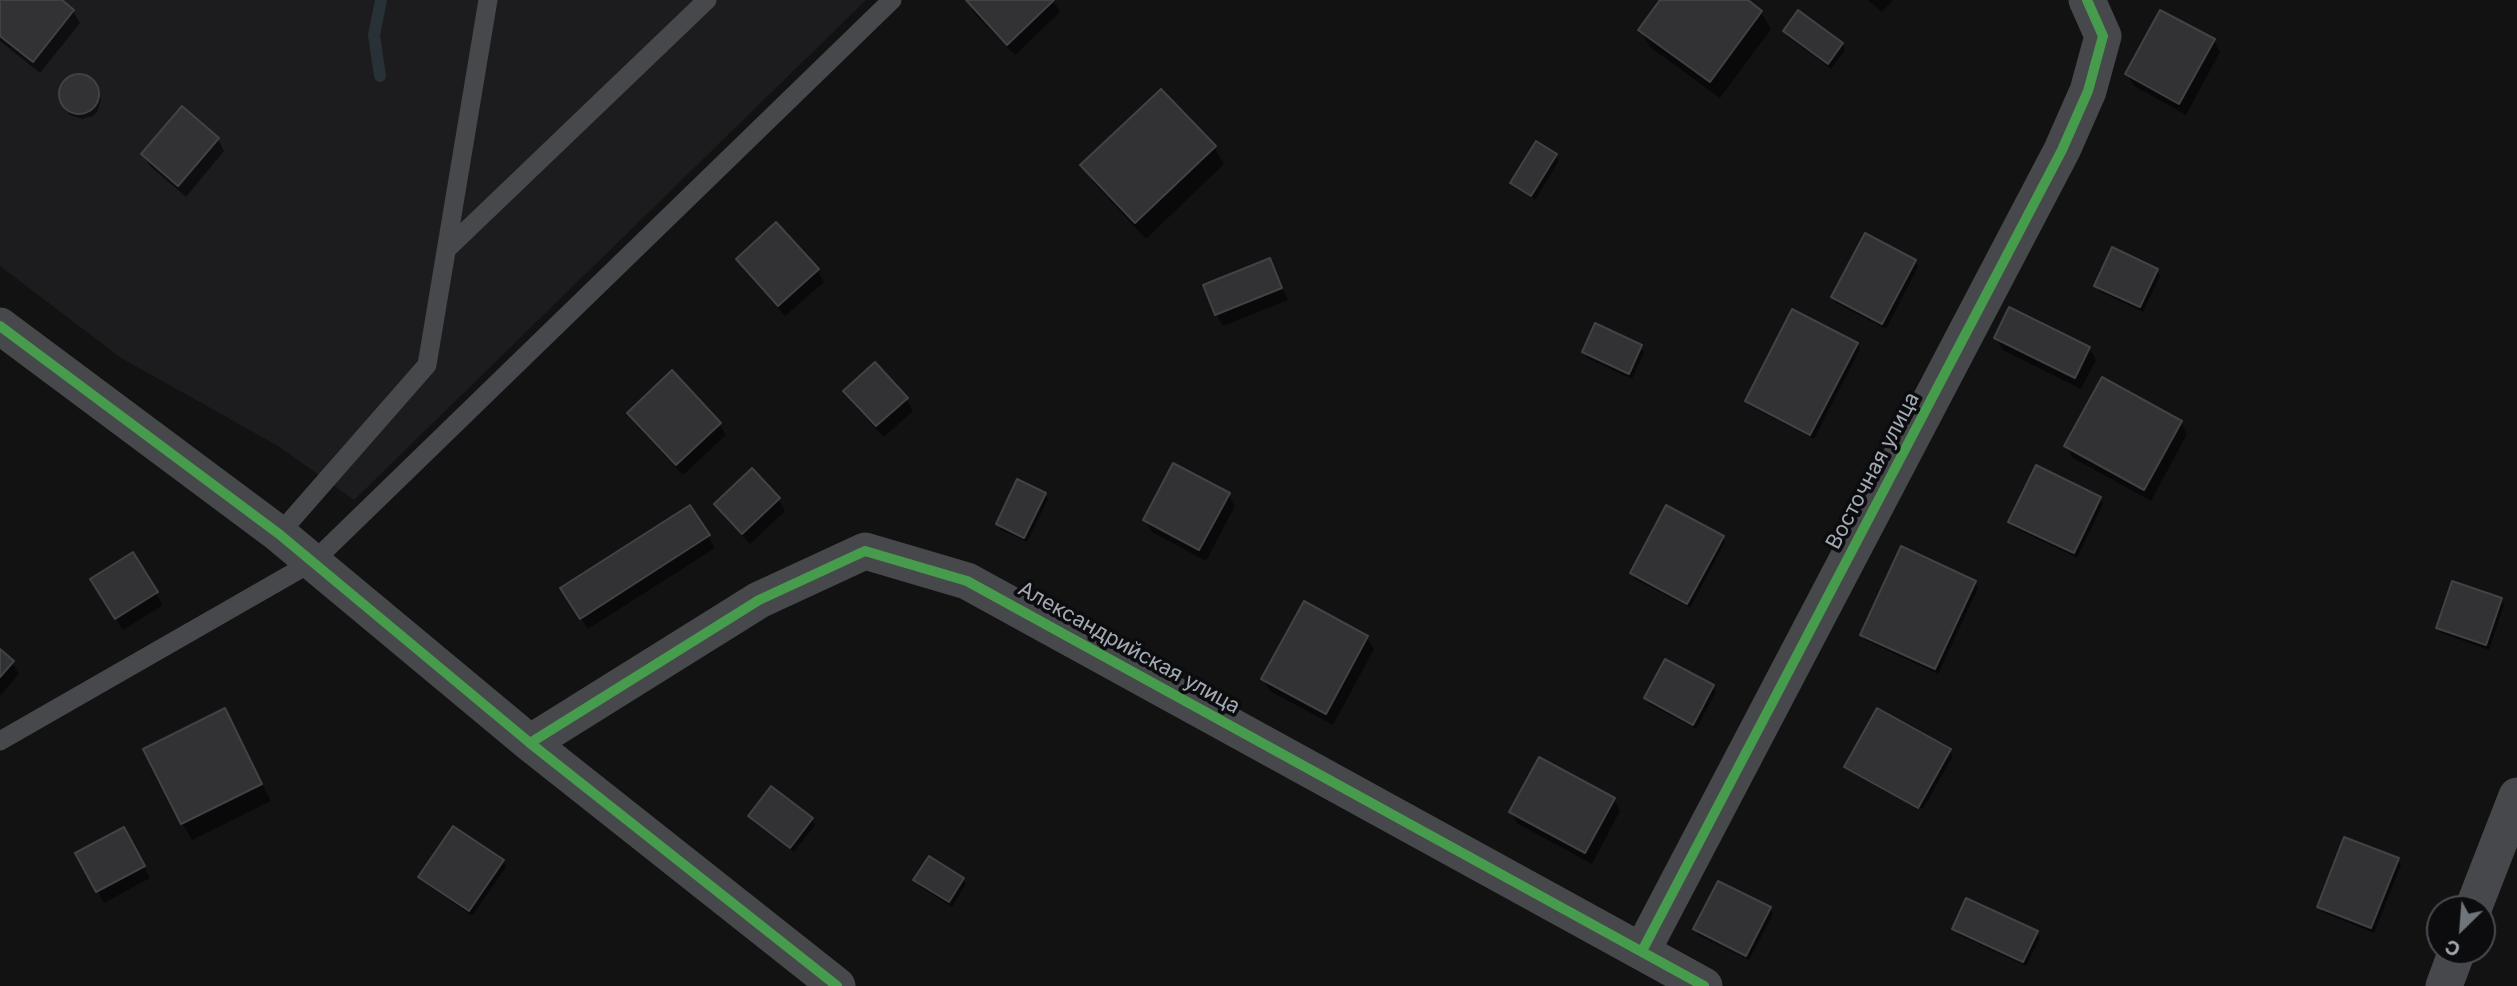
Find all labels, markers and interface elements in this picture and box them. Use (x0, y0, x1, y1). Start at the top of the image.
street label: Восточная улица (1821, 388, 1925, 554)
street label: Александрийская улица (1014, 577, 1244, 719)
north arrow (2426, 895, 2496, 965)
text: С (2442, 934, 2464, 961)

